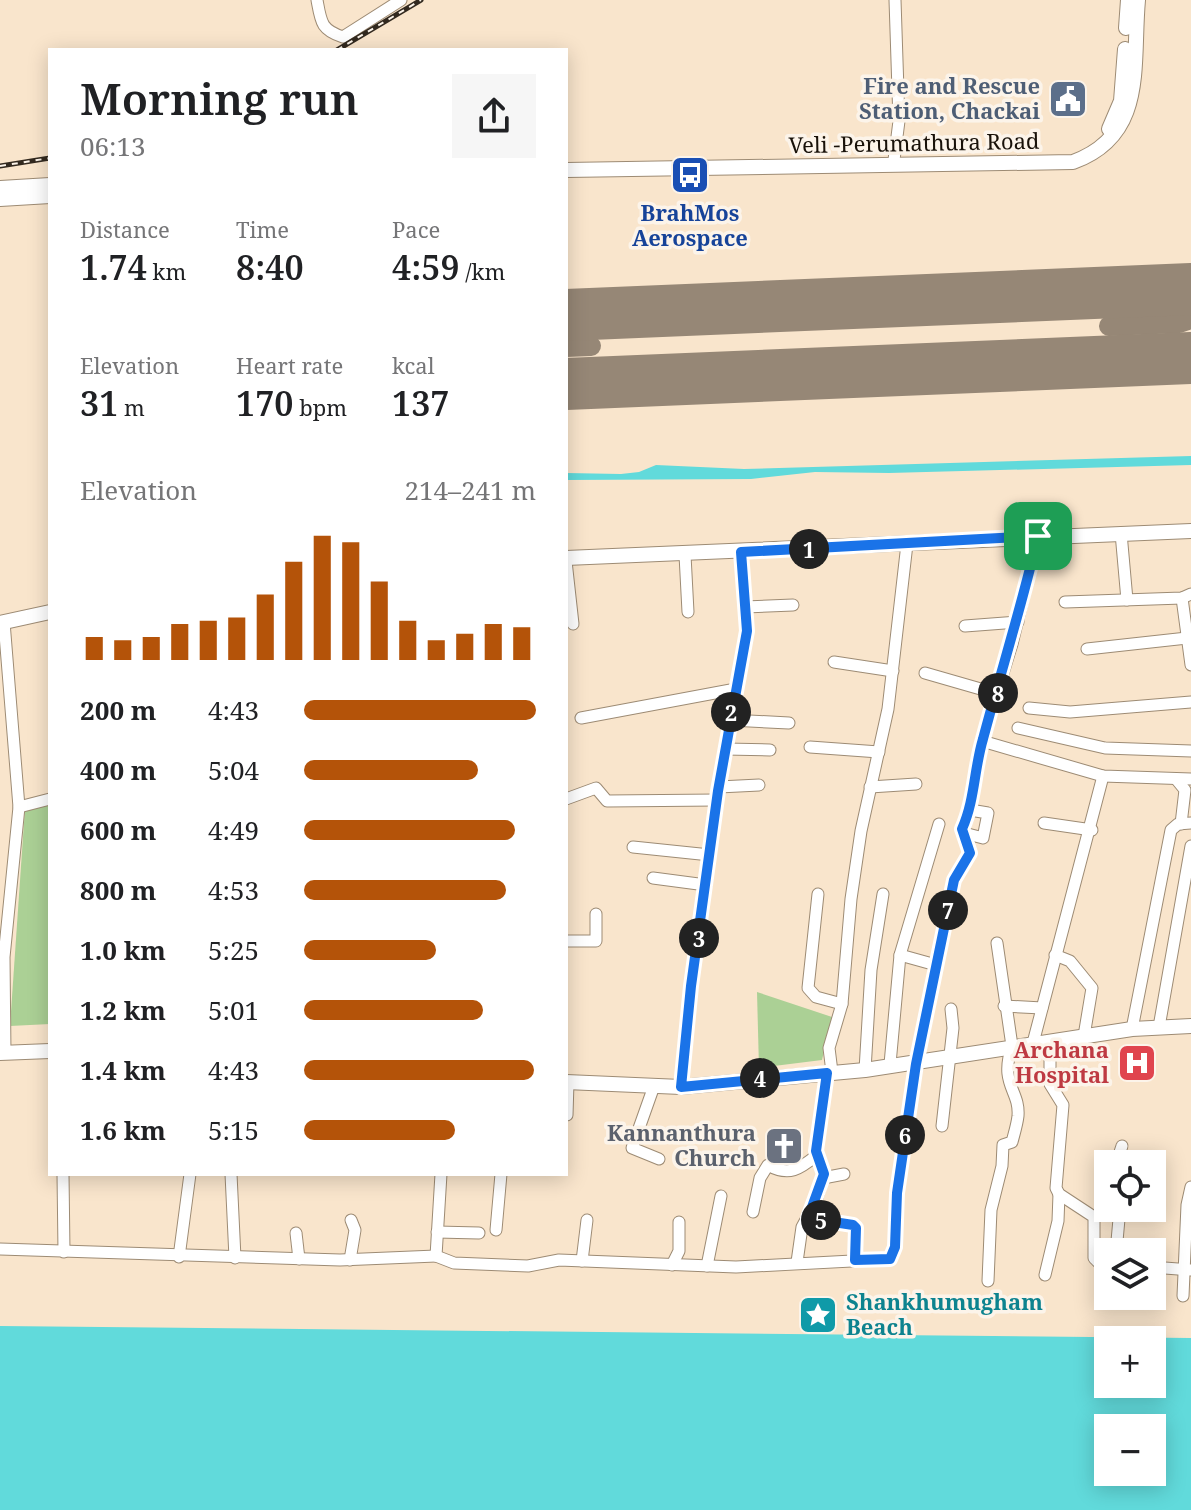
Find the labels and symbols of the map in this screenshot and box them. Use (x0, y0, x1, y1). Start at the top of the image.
place label: Fire and Rescue Station, Chackai (859, 70, 1040, 125)
public building icon: Fire and Rescue Station, Chackai (1047, 78, 1089, 120)
street label: Veli -Perumathura Road (788, 125, 1040, 159)
bus stop icon: BrahMos Aerospace (669, 154, 711, 196)
place label: BrahMos Aerospace (632, 197, 748, 252)
pin (1004, 502, 1072, 570)
pin: 1 (789, 529, 829, 569)
pin: 8 (978, 673, 1018, 713)
pin: 2 (711, 692, 751, 732)
pin: 7 (928, 890, 968, 930)
pin: 3 (679, 918, 719, 958)
place label: Archana Hospital (1014, 1034, 1109, 1089)
hospital icon: Archana Hospital (1116, 1042, 1158, 1084)
pin: 4 (740, 1058, 780, 1098)
pin: 6 (885, 1115, 925, 1155)
place label: Kannanthura Church (607, 1117, 756, 1172)
church icon: Kannanthura Church (763, 1125, 805, 1167)
pin: 5 (801, 1200, 841, 1240)
place label: Shankhumugham Beach (846, 1286, 1043, 1341)
place icon: Shankhumugham Beach (797, 1294, 839, 1336)

